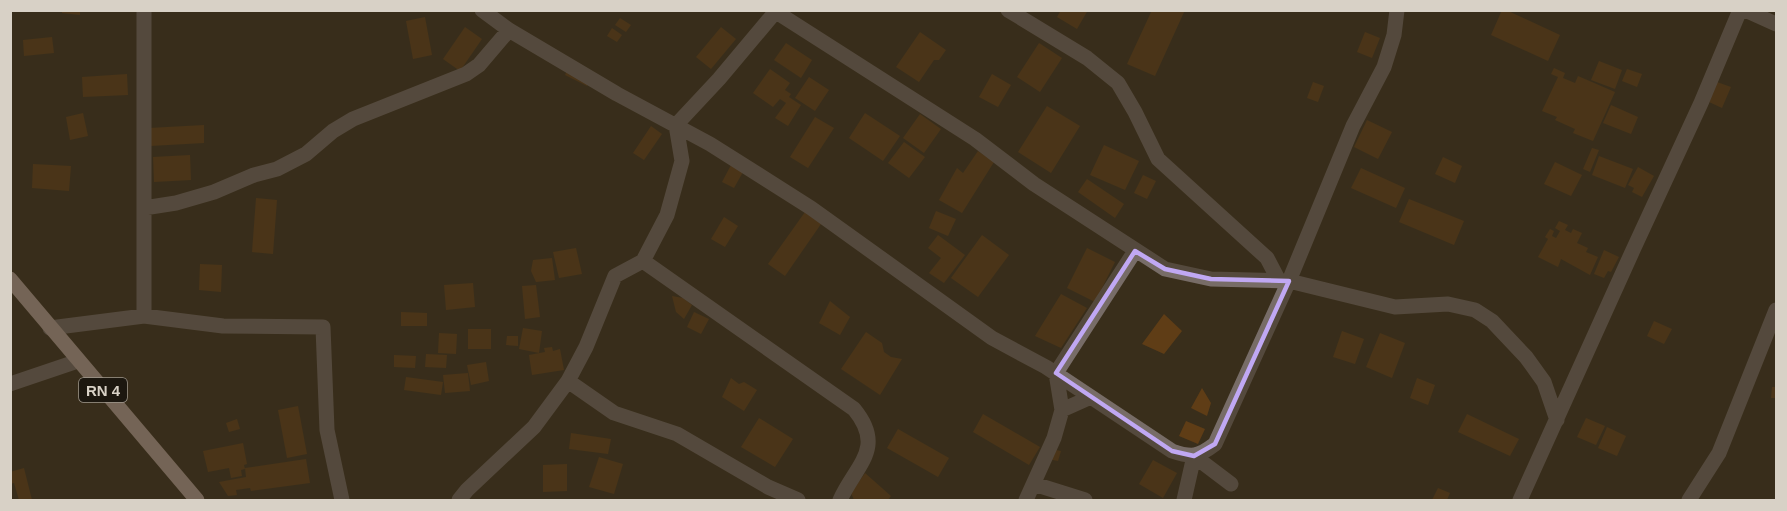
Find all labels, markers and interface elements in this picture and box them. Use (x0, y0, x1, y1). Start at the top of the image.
road number: RN 4 (79, 378, 127, 402)

